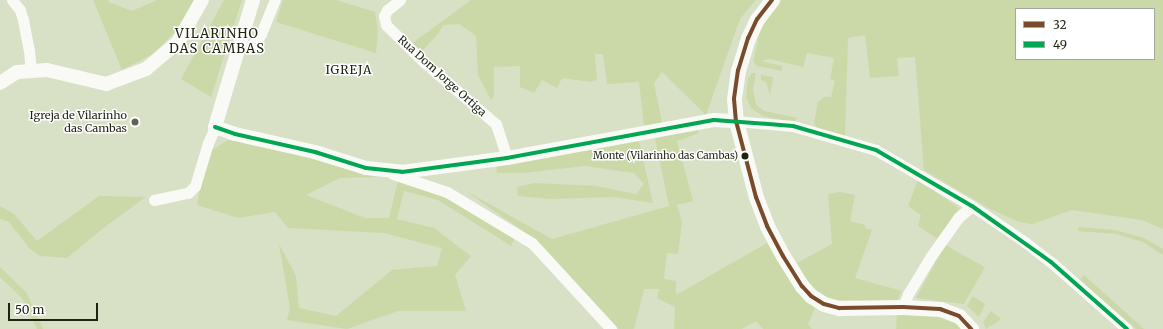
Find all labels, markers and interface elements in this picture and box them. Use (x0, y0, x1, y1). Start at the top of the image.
legend (1015, 8, 1155, 60)
text: 32 (1053, 17, 1067, 32)
district label: VILARINHO DAS CAMBAS (169, 27, 265, 58)
street label: Rua Dom Jorge Ortiga (395, 33, 489, 119)
text: 49 (1053, 37, 1067, 52)
district label: IGREJA (325, 63, 373, 77)
place label: Igreja de Vilarinho das Cambas (30, 109, 127, 135)
marker: Igreja de Vilarinho das Cambas (130, 117, 140, 127)
place label: Monte (Vilarinho das Cambas) (593, 150, 738, 162)
marker: Monte (Vilarinho das Cambas) (740, 151, 750, 161)
scale bar (10, 295, 100, 321)
text: 50 m (15, 302, 44, 317)

